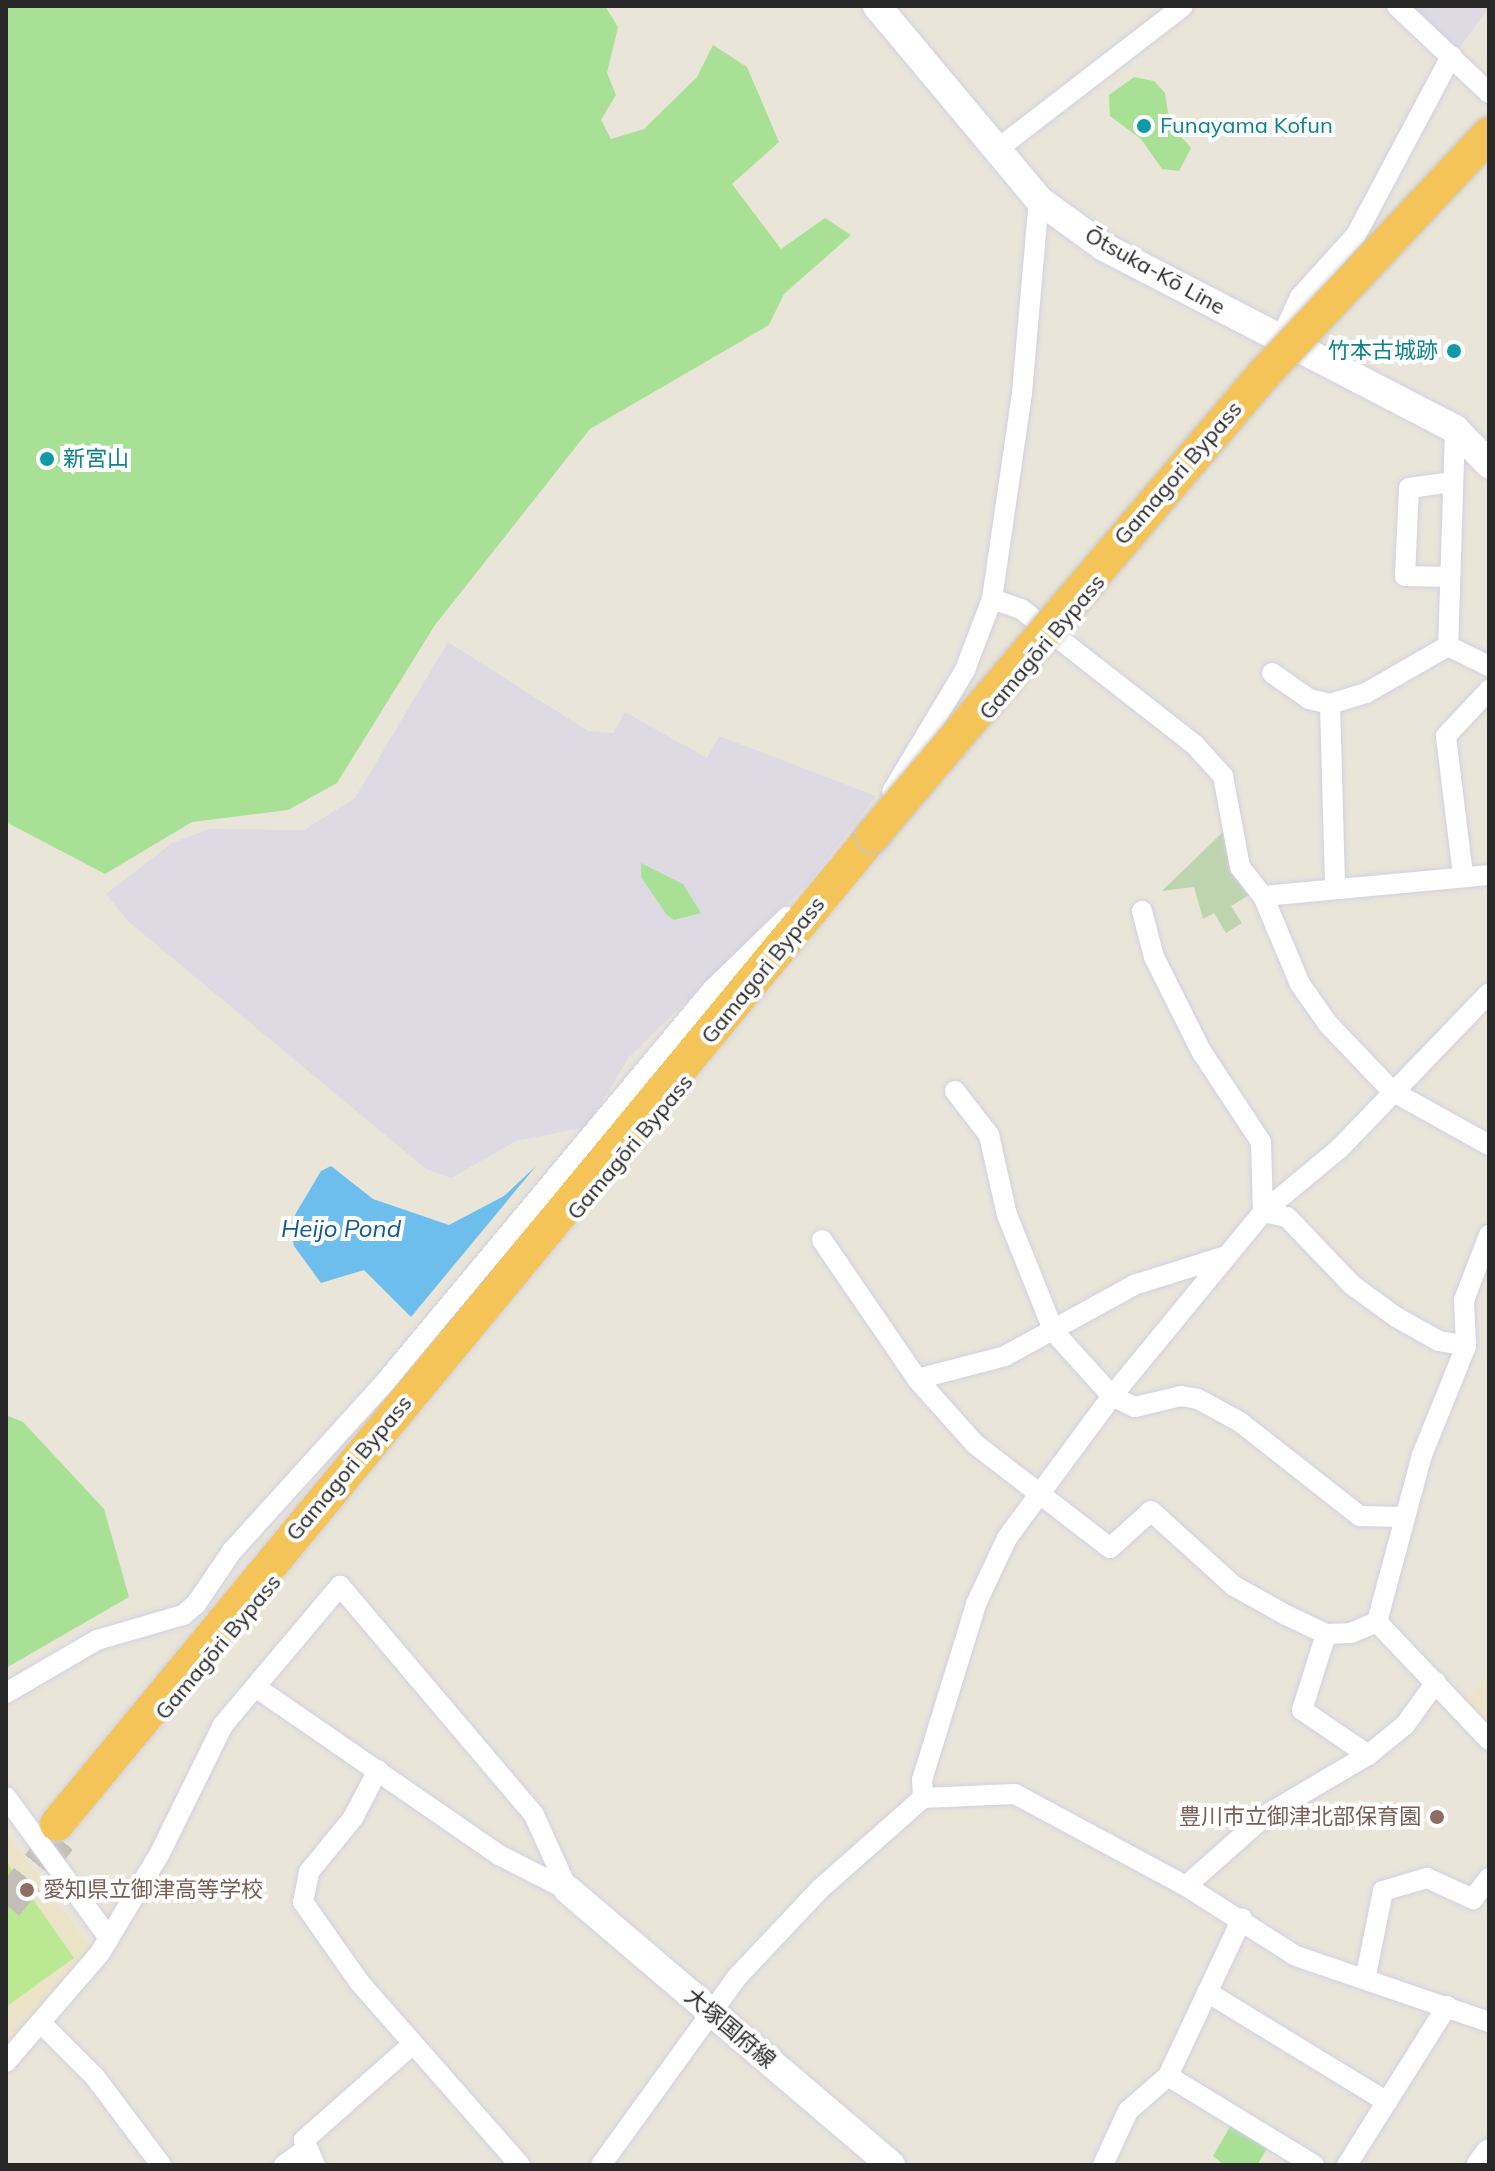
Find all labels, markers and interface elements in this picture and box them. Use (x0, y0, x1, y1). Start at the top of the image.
place label: Funayama Kofun (1160, 113, 1333, 139)
marker: Funayama Kofun (1135, 117, 1153, 135)
street label: Ōtsuka-Kō Line (1080, 222, 1230, 320)
place label: 竹本古城跡 (1328, 338, 1438, 364)
marker: 竹本古城跡 (1445, 342, 1463, 360)
street label: Gamagori Bypass (1109, 396, 1247, 550)
place label: 新宮山 (63, 446, 129, 472)
marker: 新宮山 (38, 450, 56, 468)
street label: Gamagōri Bypass (974, 569, 1110, 725)
street label: Gamagori Bypass (696, 891, 830, 1049)
street label: Gamagōri Bypass (562, 1069, 698, 1225)
water label: Heijo Pond (281, 1215, 401, 1243)
street label: Gamagori Bypass (281, 1390, 417, 1546)
street label: Gamagōri Bypass (150, 1569, 286, 1725)
place label: 豊川市立御津北部保育園 (1179, 1804, 1421, 1830)
marker: 豊川市立御津北部保育園 (1428, 1808, 1446, 1826)
place label: 愛知県立御津高等学校 (43, 1877, 263, 1903)
marker: 愛知県立御津高等学校 (18, 1881, 36, 1899)
street label: 大塚国府線 (679, 1983, 781, 2073)

